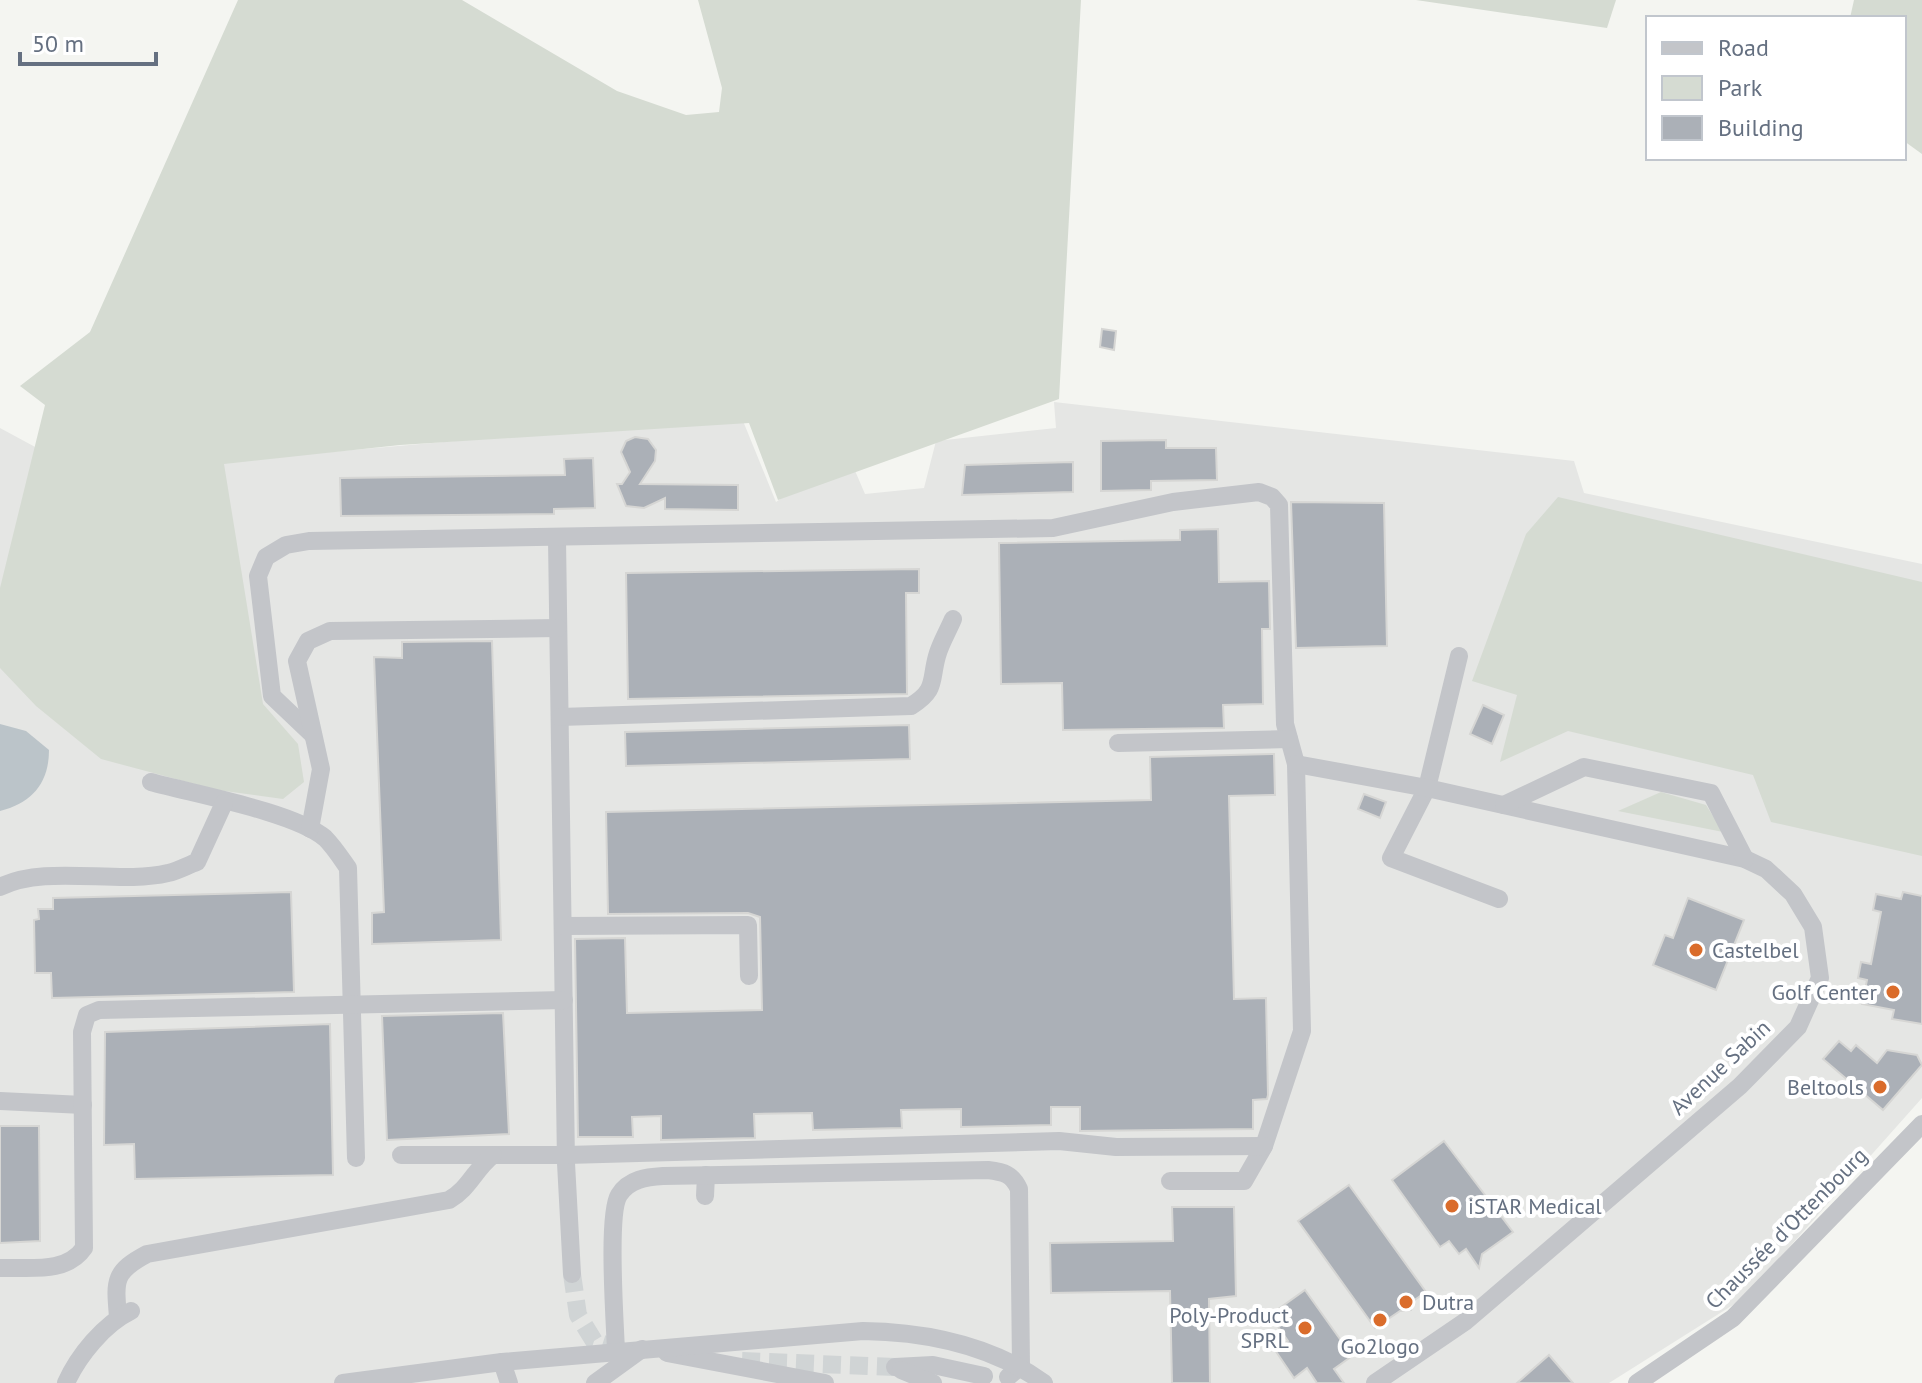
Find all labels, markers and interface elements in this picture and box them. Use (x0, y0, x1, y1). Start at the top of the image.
scale bar (20, 16, 156, 66)
legend (1646, 16, 1906, 160)
text: 50 m (32, 28, 84, 59)
text: Road (1718, 32, 1769, 63)
text: Park (1718, 72, 1763, 103)
text: Building (1718, 112, 1804, 143)
place label: Castelbel (1712, 936, 1799, 964)
marker: Castelbel (1687, 941, 1705, 959)
place label: Golf Center (1772, 978, 1878, 1006)
marker: Golf Center (1884, 983, 1902, 1001)
street label: Avenue Sabin (1664, 1013, 1776, 1121)
place label: Beltools (1787, 1073, 1864, 1101)
marker: Beltools (1871, 1078, 1889, 1096)
street label: Chaussée d'Ottenbourg (1699, 1141, 1873, 1315)
place label: iSTAR Medical (1468, 1192, 1602, 1220)
marker: iSTAR Medical (1443, 1197, 1461, 1215)
place label: Dutra (1422, 1288, 1474, 1316)
marker: Dutra (1397, 1293, 1415, 1311)
place label: Poly-Product SPRL (1169, 1301, 1290, 1354)
marker: Go2logo (1371, 1311, 1389, 1329)
marker: Poly-Product SPRL (1296, 1319, 1314, 1337)
place label: Go2logo (1340, 1332, 1420, 1360)

